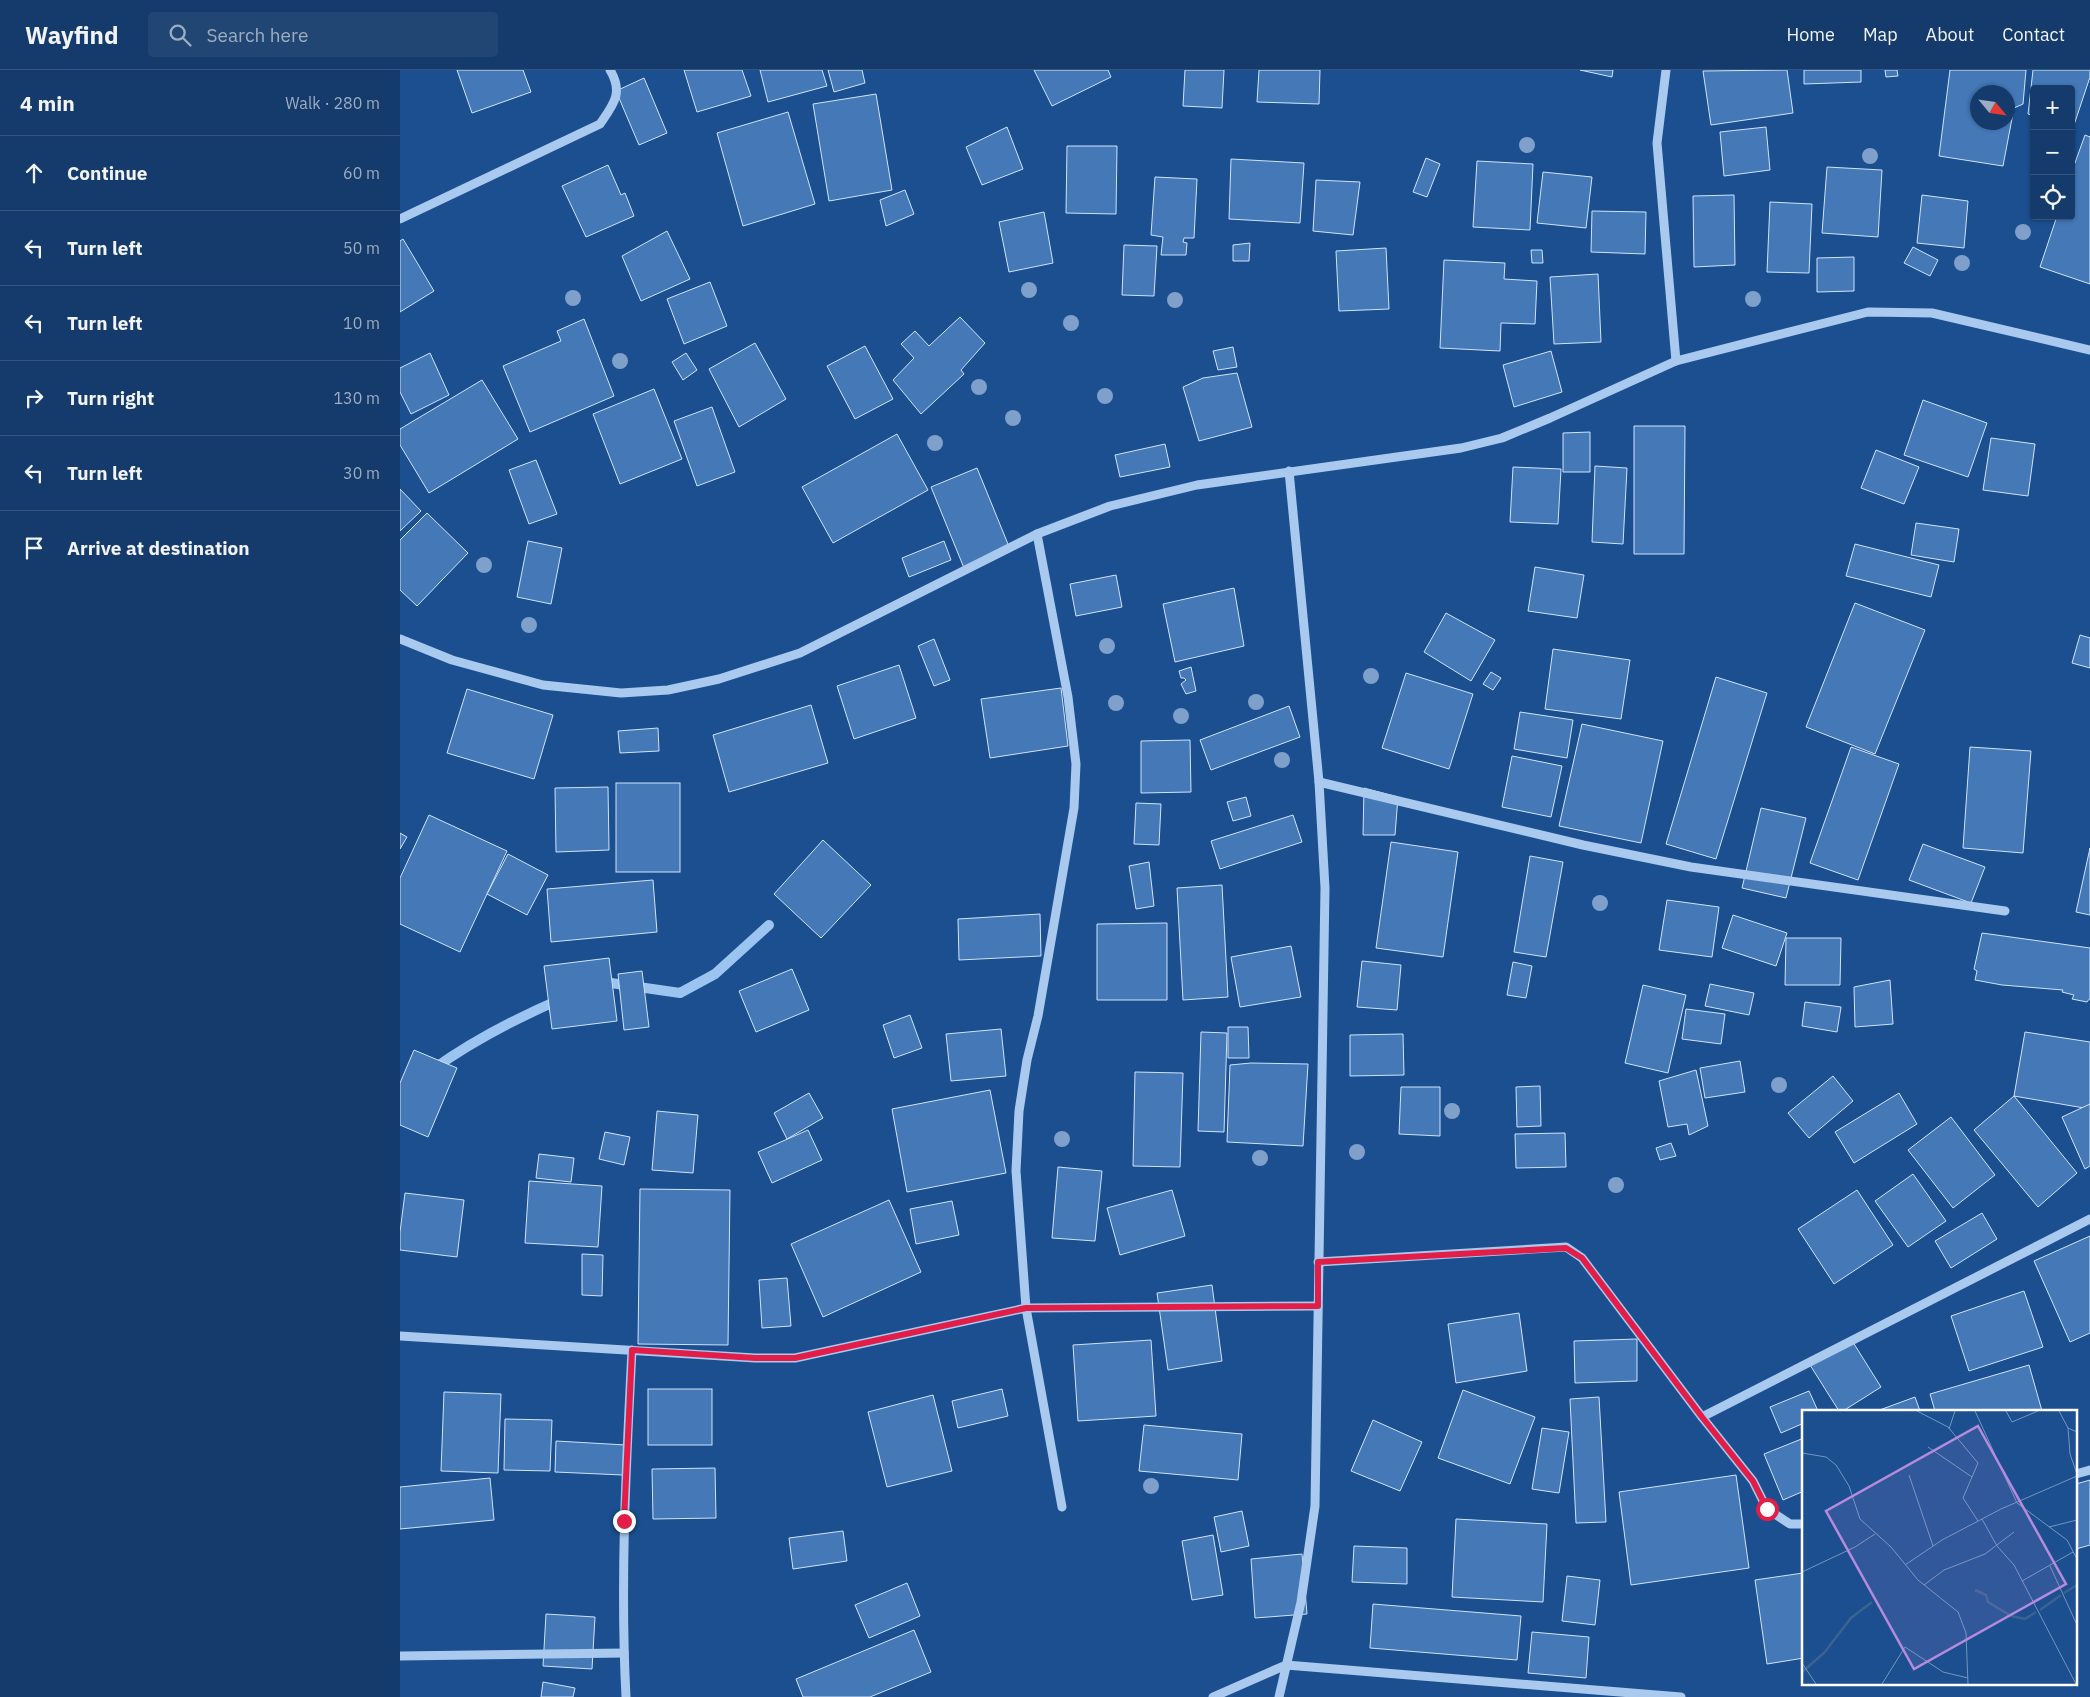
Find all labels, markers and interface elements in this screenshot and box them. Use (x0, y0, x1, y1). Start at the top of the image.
search box (148, 12, 498, 57)
text: Wayfind (25, 19, 118, 51)
icon: search (166, 21, 194, 49)
text: Search here (206, 23, 308, 47)
text: Home (1787, 23, 1835, 46)
text: Map (1863, 23, 1898, 46)
text: About (1926, 23, 1974, 46)
text: Contact (2002, 23, 2065, 46)
north arrow (1970, 85, 2015, 130)
map controls (2030, 85, 2075, 220)
button: + (2030, 85, 2075, 130)
text: 4 min (20, 89, 75, 117)
text: Walk · 280 m (285, 93, 380, 113)
button: − (2030, 130, 2075, 175)
icon: ahead (20, 159, 48, 187)
text: Continue (67, 161, 147, 185)
text: 60 m (343, 163, 380, 183)
button: locate (2030, 175, 2075, 220)
icon: left (20, 234, 48, 262)
text: Turn left (67, 236, 143, 260)
text: 50 m (343, 238, 380, 258)
icon: left (20, 309, 48, 337)
text: Turn left (67, 311, 143, 335)
text: 10 m (343, 313, 380, 333)
icon: right (20, 384, 48, 412)
text: Turn right (67, 386, 154, 410)
text: 130 m (333, 388, 380, 408)
icon: left (20, 459, 48, 487)
text: Turn left (67, 461, 143, 485)
text: 30 m (343, 463, 380, 483)
icon: arrive (20, 534, 48, 562)
text: Arrive at destination (67, 536, 250, 560)
inset map (1802, 1410, 2078, 1684)
route start (1756, 1498, 1779, 1521)
route end (613, 1510, 636, 1533)

